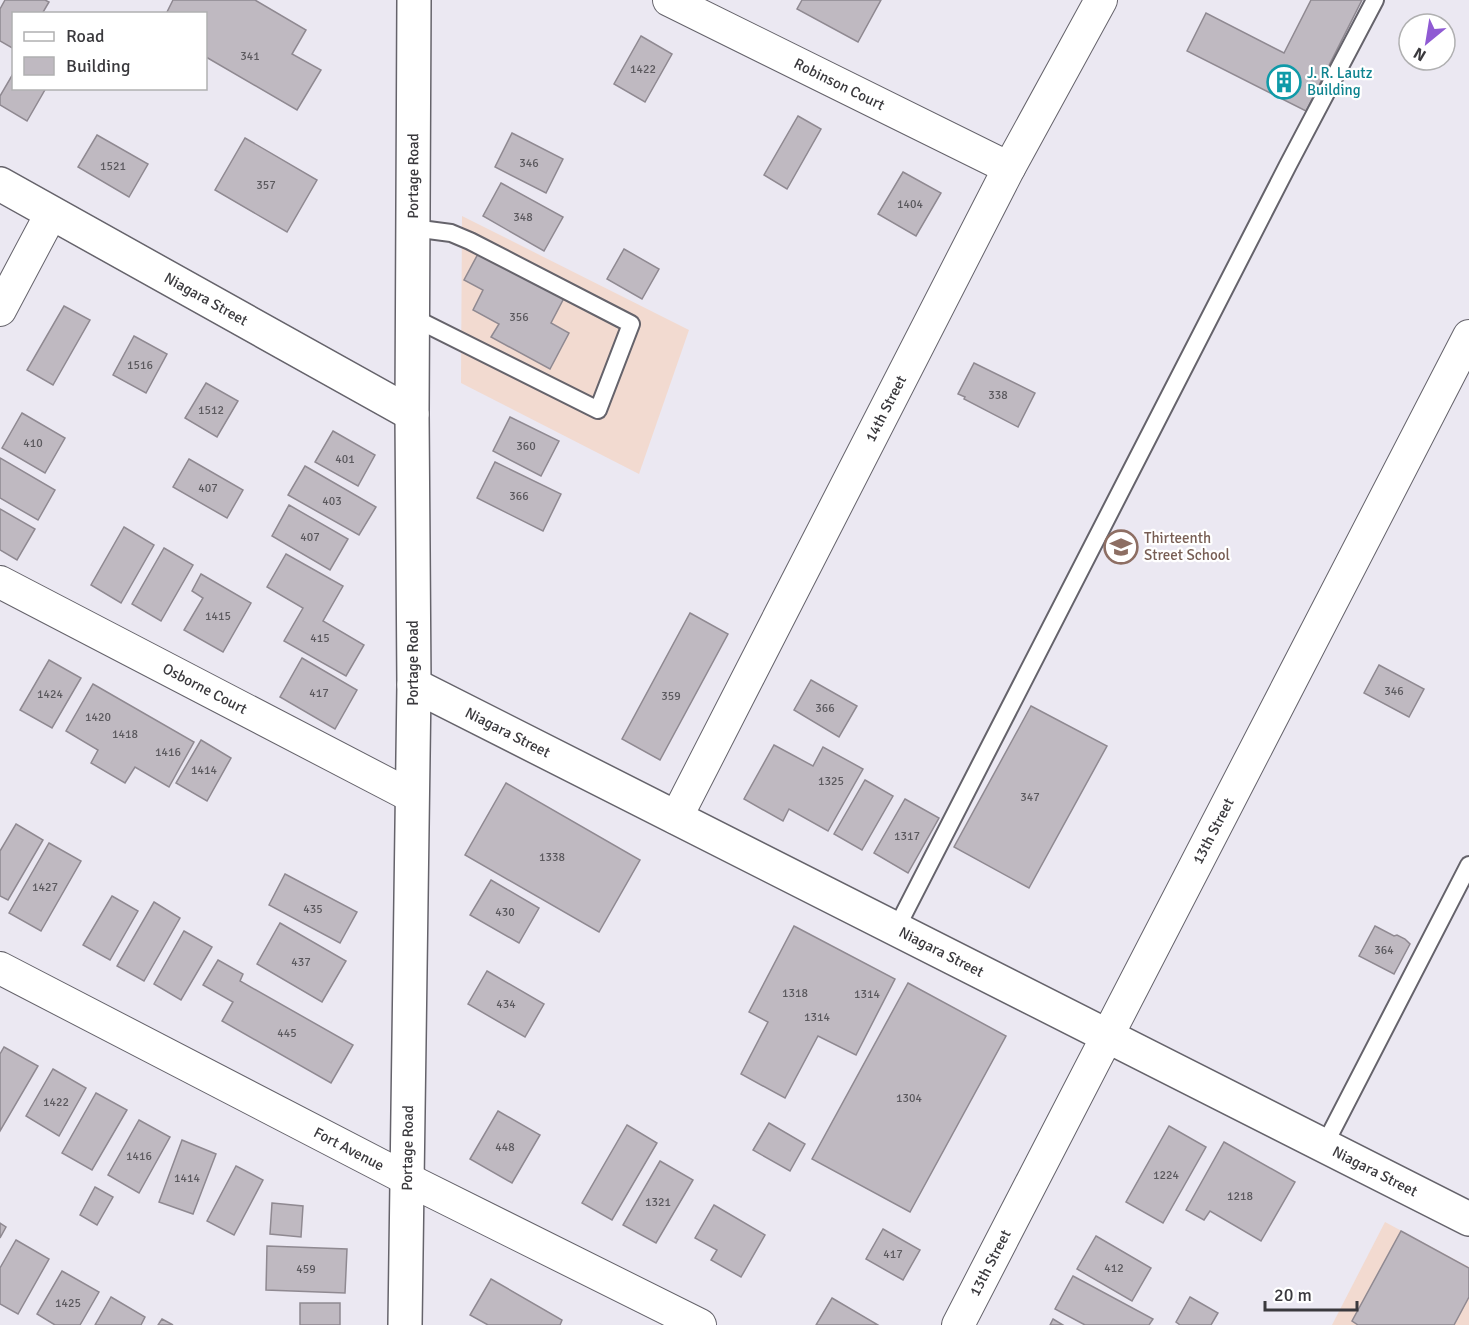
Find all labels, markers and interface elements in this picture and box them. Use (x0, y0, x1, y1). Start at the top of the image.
legend (12, 12, 207, 90)
north arrow (1397, 12, 1457, 72)
text: Road (66, 25, 105, 47)
text: N (1410, 43, 1430, 66)
house number: 341 (240, 49, 260, 64)
street label: Robinson Court (791, 54, 888, 114)
text: Building (66, 55, 130, 77)
house number: 1422 (630, 62, 656, 77)
building icon: J. R. Lautz Building (1266, 64, 1302, 100)
place label: J. R. Lautz Building (1307, 64, 1373, 99)
street label: Portage Road (404, 133, 422, 219)
house number: 346 (519, 156, 539, 171)
house number: 1521 (100, 159, 126, 174)
house number: 357 (256, 178, 276, 193)
house number: 1404 (897, 197, 923, 212)
house number: 348 (513, 210, 533, 225)
street label: Niagara Street (161, 269, 251, 330)
house number: 356 (509, 310, 529, 325)
house number: 1516 (127, 358, 153, 373)
street label: 14th Street (861, 372, 910, 445)
house number: 338 (988, 388, 1008, 403)
house number: 1512 (198, 403, 224, 418)
house number: 410 (23, 436, 43, 451)
house number: 360 (516, 439, 536, 454)
house number: 401 (335, 452, 355, 467)
house number: 407 (198, 481, 218, 496)
house number: 366 (509, 489, 529, 504)
house number: 403 (322, 494, 342, 509)
school or university icon: Thirteenth Street School (1103, 529, 1139, 565)
place label: Thirteenth Street School (1144, 529, 1230, 564)
house number: 407 (300, 530, 320, 545)
house number: 1415 (205, 609, 231, 624)
street label: Portage Road (404, 620, 422, 706)
house number: 415 (310, 631, 330, 646)
street label: Osborne Court (160, 659, 250, 718)
house number: 346 (1384, 684, 1404, 699)
house number: 417 (309, 686, 329, 701)
house number: 1424 (37, 687, 63, 702)
house number: 359 (661, 689, 681, 704)
house number: 366 (815, 701, 835, 716)
street label: Niagara Street (462, 703, 553, 761)
house number: 1420 (85, 710, 111, 725)
house number: 1418 (112, 727, 138, 742)
house number: 1416 (155, 745, 181, 760)
house number: 1414 (191, 763, 217, 778)
house number: 1325 (818, 774, 844, 789)
house number: 347 (1020, 790, 1040, 805)
street label: 13th Street (1189, 795, 1238, 867)
house number: 1317 (894, 829, 920, 844)
house number: 1338 (539, 850, 565, 865)
house number: 1427 (32, 880, 58, 895)
house number: 435 (303, 902, 323, 917)
house number: 430 (495, 905, 515, 920)
street label: Niagara Street (896, 923, 987, 981)
house number: 364 (1374, 943, 1394, 958)
house number: 437 (291, 955, 311, 970)
house number: 1318 (782, 986, 808, 1001)
house number: 1314 (854, 987, 880, 1002)
house number: 434 (496, 997, 516, 1012)
house number: 1314 (804, 1010, 830, 1025)
house number: 445 (277, 1026, 297, 1041)
house number: 1304 (896, 1091, 922, 1106)
house number: 1422 (43, 1095, 69, 1110)
street label: Portage Road (398, 1105, 417, 1191)
street label: Fort Avenue (311, 1123, 387, 1174)
house number: 448 (495, 1140, 515, 1155)
street label: Niagara Street (1329, 1142, 1420, 1200)
house number: 1416 (126, 1149, 152, 1164)
house number: 1224 (1153, 1168, 1179, 1183)
house number: 1414 (174, 1171, 200, 1186)
house number: 1218 (1227, 1189, 1253, 1204)
house number: 1321 (645, 1195, 671, 1210)
street label: 13th Street (966, 1227, 1015, 1299)
house number: 417 (883, 1247, 903, 1262)
house number: 412 (1104, 1261, 1124, 1276)
house number: 459 (296, 1262, 316, 1277)
scale bar (1265, 1274, 1356, 1312)
text: 20 m (1274, 1284, 1312, 1306)
house number: 1425 (55, 1296, 81, 1311)

